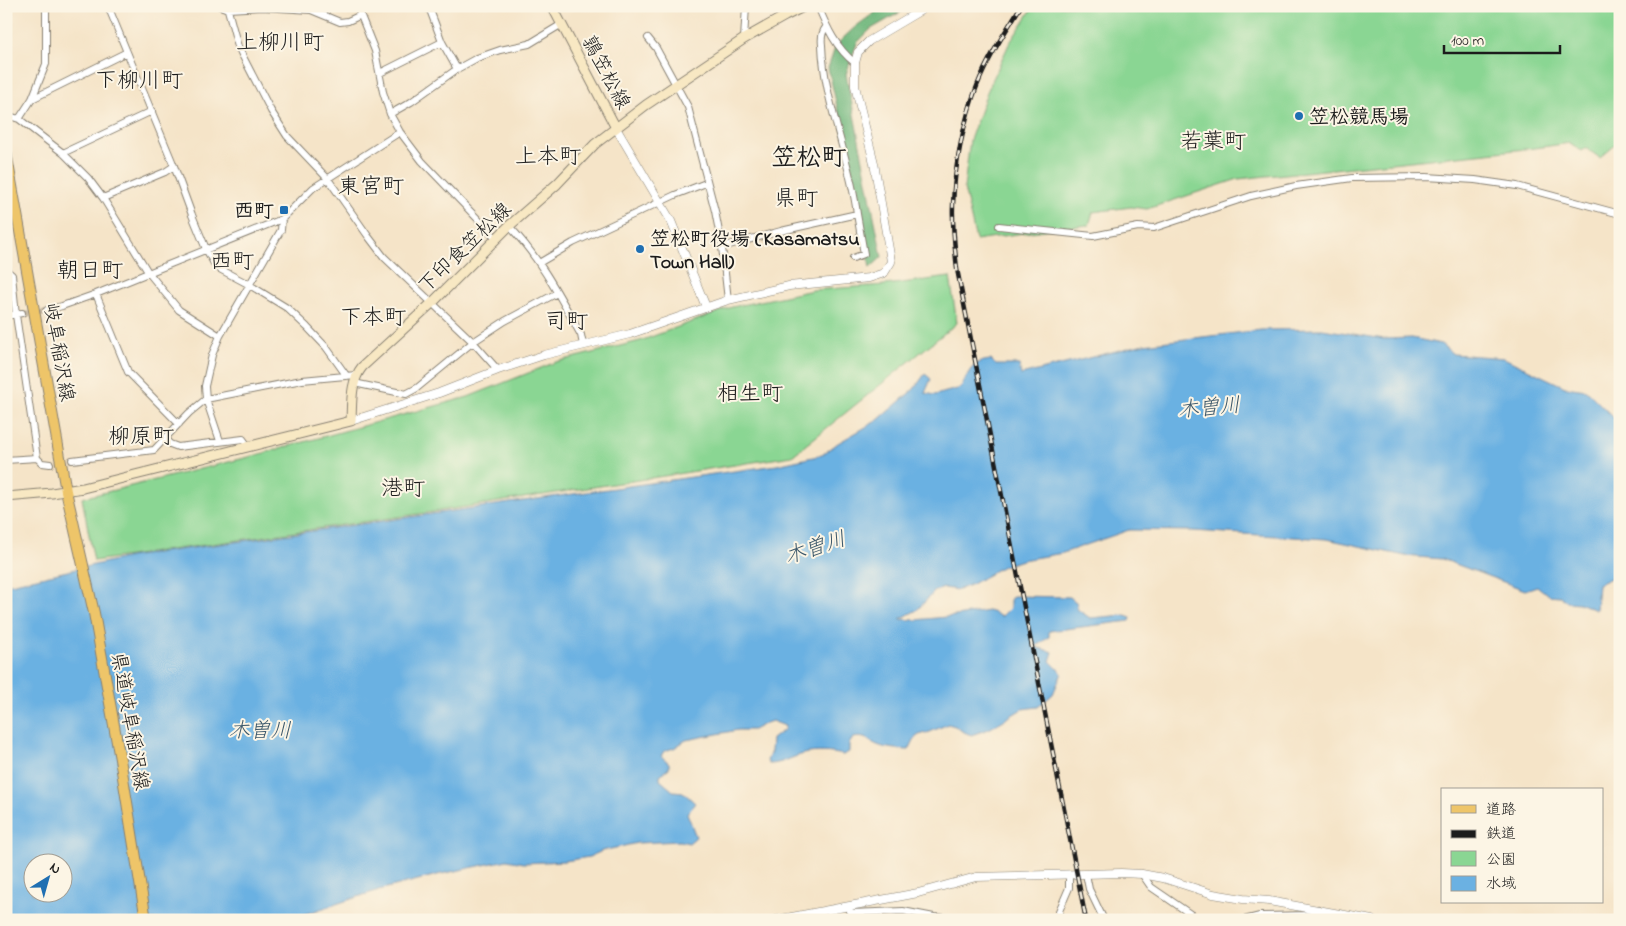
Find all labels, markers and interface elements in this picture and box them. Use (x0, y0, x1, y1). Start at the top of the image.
scale bar (1444, 22, 1560, 54)
district label: 上柳川町 (236, 28, 324, 60)
text: 100 m (1451, 30, 1484, 52)
street label: 鶉笠松線 (573, 31, 636, 115)
district label: 下柳川町 (95, 66, 183, 98)
place label: 笠松競馬場 (1309, 104, 1409, 133)
marker: 笠松競馬場 (1293, 110, 1305, 122)
district label: 若葉町 (1180, 127, 1246, 159)
district label: 笠松町 (771, 141, 847, 177)
district label: 上本町 (515, 142, 581, 174)
district label: 東宮町 (338, 172, 404, 204)
district label: 県町 (774, 184, 818, 216)
street label: 下印食笠松線 (413, 197, 519, 301)
place label: 西町 (234, 198, 274, 227)
marker: 西町 (278, 204, 290, 216)
place label: 笠松町役場 (Kasamatsu Town Hall) (650, 226, 860, 278)
marker: 笠松町役場 (Kasamatsu Town Hall) (634, 243, 646, 255)
district label: 西町 (210, 247, 254, 279)
district label: 朝日町 (57, 256, 123, 288)
street label: 岐阜稲沢線 (35, 301, 81, 404)
district label: 下本町 (340, 303, 406, 335)
district label: 司町 (544, 307, 588, 339)
district label: 相生町 (717, 379, 783, 411)
water label: 木曽川 (1176, 391, 1242, 427)
district label: 柳原町 (108, 422, 174, 454)
district label: 港町 (381, 474, 425, 506)
water label: 木曽川 (781, 525, 850, 573)
street label: 県道岐阜稲沢線 (102, 650, 155, 793)
water label: 木曽川 (229, 717, 292, 747)
legend (1441, 788, 1604, 904)
text: 道路 (1486, 799, 1516, 821)
text: 鉄道 (1486, 823, 1516, 845)
text: 公園 (1486, 849, 1516, 871)
north arrow (22, 854, 72, 904)
text: N (45, 858, 65, 880)
text: 水域 (1486, 873, 1516, 895)

